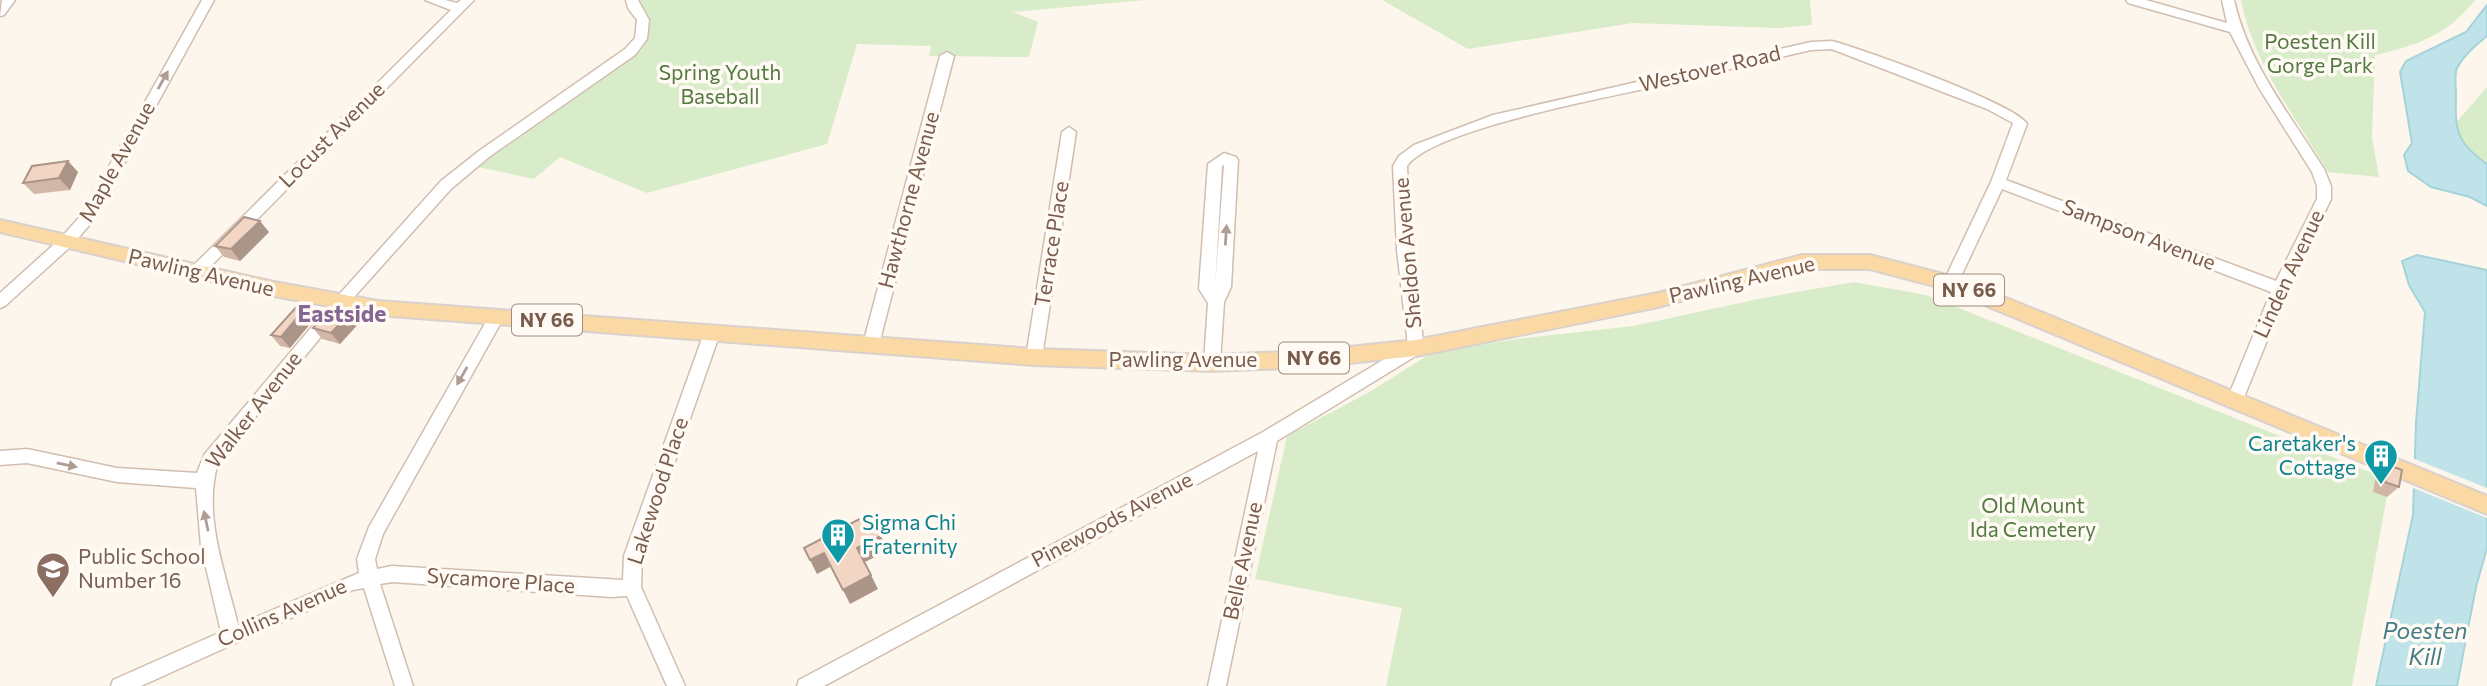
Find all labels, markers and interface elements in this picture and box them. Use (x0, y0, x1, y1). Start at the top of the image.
park label: Poesten Kill Gorge Park (2264, 28, 2376, 77)
street label: Westover Road (1637, 39, 1783, 96)
park label: Spring Youth Baseball (659, 59, 781, 108)
one-way arrow (157, 70, 169, 90)
street label: Locust Avenue (273, 76, 389, 192)
street label: Maple Avenue (72, 97, 159, 226)
street label: Hawthorne Avenue (872, 108, 943, 291)
street label: Sheldon Avenue (1387, 177, 1426, 330)
street label: Terrace Place (1028, 179, 1073, 308)
street label: Sampson Avenue (2059, 193, 2220, 274)
street label: Linden Avenue (2247, 205, 2328, 342)
one-way arrow (1221, 224, 1232, 246)
street label: Pawling Avenue (126, 243, 277, 300)
street label: Pawling Avenue (1666, 250, 1817, 307)
road number: NY 66 (1934, 274, 2004, 306)
district label: Eastside (298, 299, 386, 327)
road number: NY 66 (512, 304, 582, 336)
road number: NY 66 (1279, 342, 1349, 374)
street label: Walker Avenue (200, 346, 306, 472)
street label: Pawling Avenue (1109, 346, 1257, 371)
one-way arrow (456, 366, 468, 386)
street label: Lakewood Place (621, 414, 692, 567)
place label: Caretaker's Cottage (2248, 430, 2356, 479)
building icon: Caretaker's Cottage (2362, 437, 2400, 486)
one-way arrow (56, 459, 78, 470)
street label: Pinewoods Avenue (1027, 466, 1196, 572)
park label: Old Mount Ida Cemetery (1970, 492, 2096, 541)
street label: Belle Avenue (1217, 499, 1266, 622)
place label: Sigma Chi Fraternity (862, 509, 958, 558)
one-way arrow (201, 510, 212, 532)
building icon: Sigma Chi Fraternity (819, 516, 857, 565)
place label: Public School Number 16 (78, 543, 206, 592)
school or university icon: Public School Number 16 (34, 550, 72, 599)
street label: Sycamore Place (426, 562, 576, 597)
street label: Collins Avenue (213, 572, 350, 651)
water label: Poesten Kill (2383, 616, 2467, 670)

